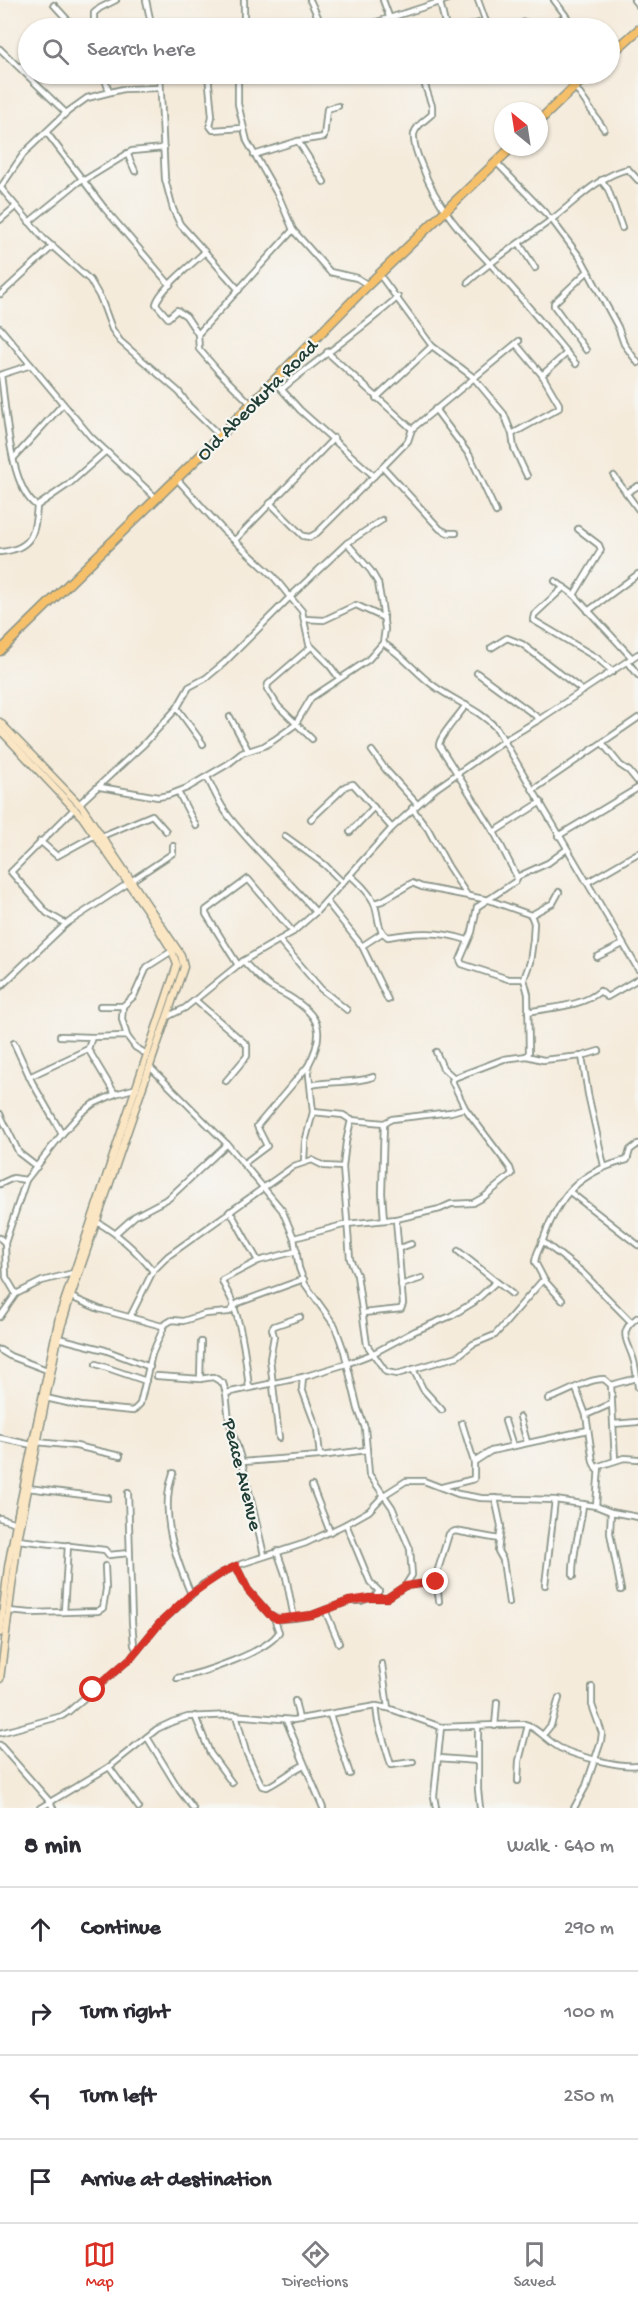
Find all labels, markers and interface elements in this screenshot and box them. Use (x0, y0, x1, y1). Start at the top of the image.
search box (18, 18, 620, 84)
icon: search (39, 35, 72, 68)
text: Search here (87, 38, 195, 64)
north arrow (494, 102, 548, 156)
street label: Old Abeokuta Road (193, 334, 325, 467)
street label: Peace Avenue (215, 1416, 266, 1534)
route end (422, 1568, 448, 1594)
route start (79, 1676, 105, 1702)
text: 8 min (24, 1832, 81, 1863)
text: Walk · 640 m (507, 1836, 614, 1859)
icon: ahead (24, 1913, 57, 1946)
text: Continue (81, 1916, 161, 1942)
text: 290 m (564, 1918, 614, 1941)
icon: right (24, 1997, 57, 2030)
text: Turn right (81, 2000, 169, 2026)
text: 100 m (564, 2002, 614, 2025)
icon: left (24, 2081, 57, 2114)
text: Turn left (81, 2084, 155, 2110)
text: 250 m (563, 2086, 614, 2109)
icon: arrive (24, 2165, 57, 2198)
text: Arrive at destination (81, 2168, 271, 2194)
tab: Map (83, 2238, 116, 2293)
tab: Directions (282, 2238, 348, 2293)
tab: Saved (514, 2238, 555, 2293)

